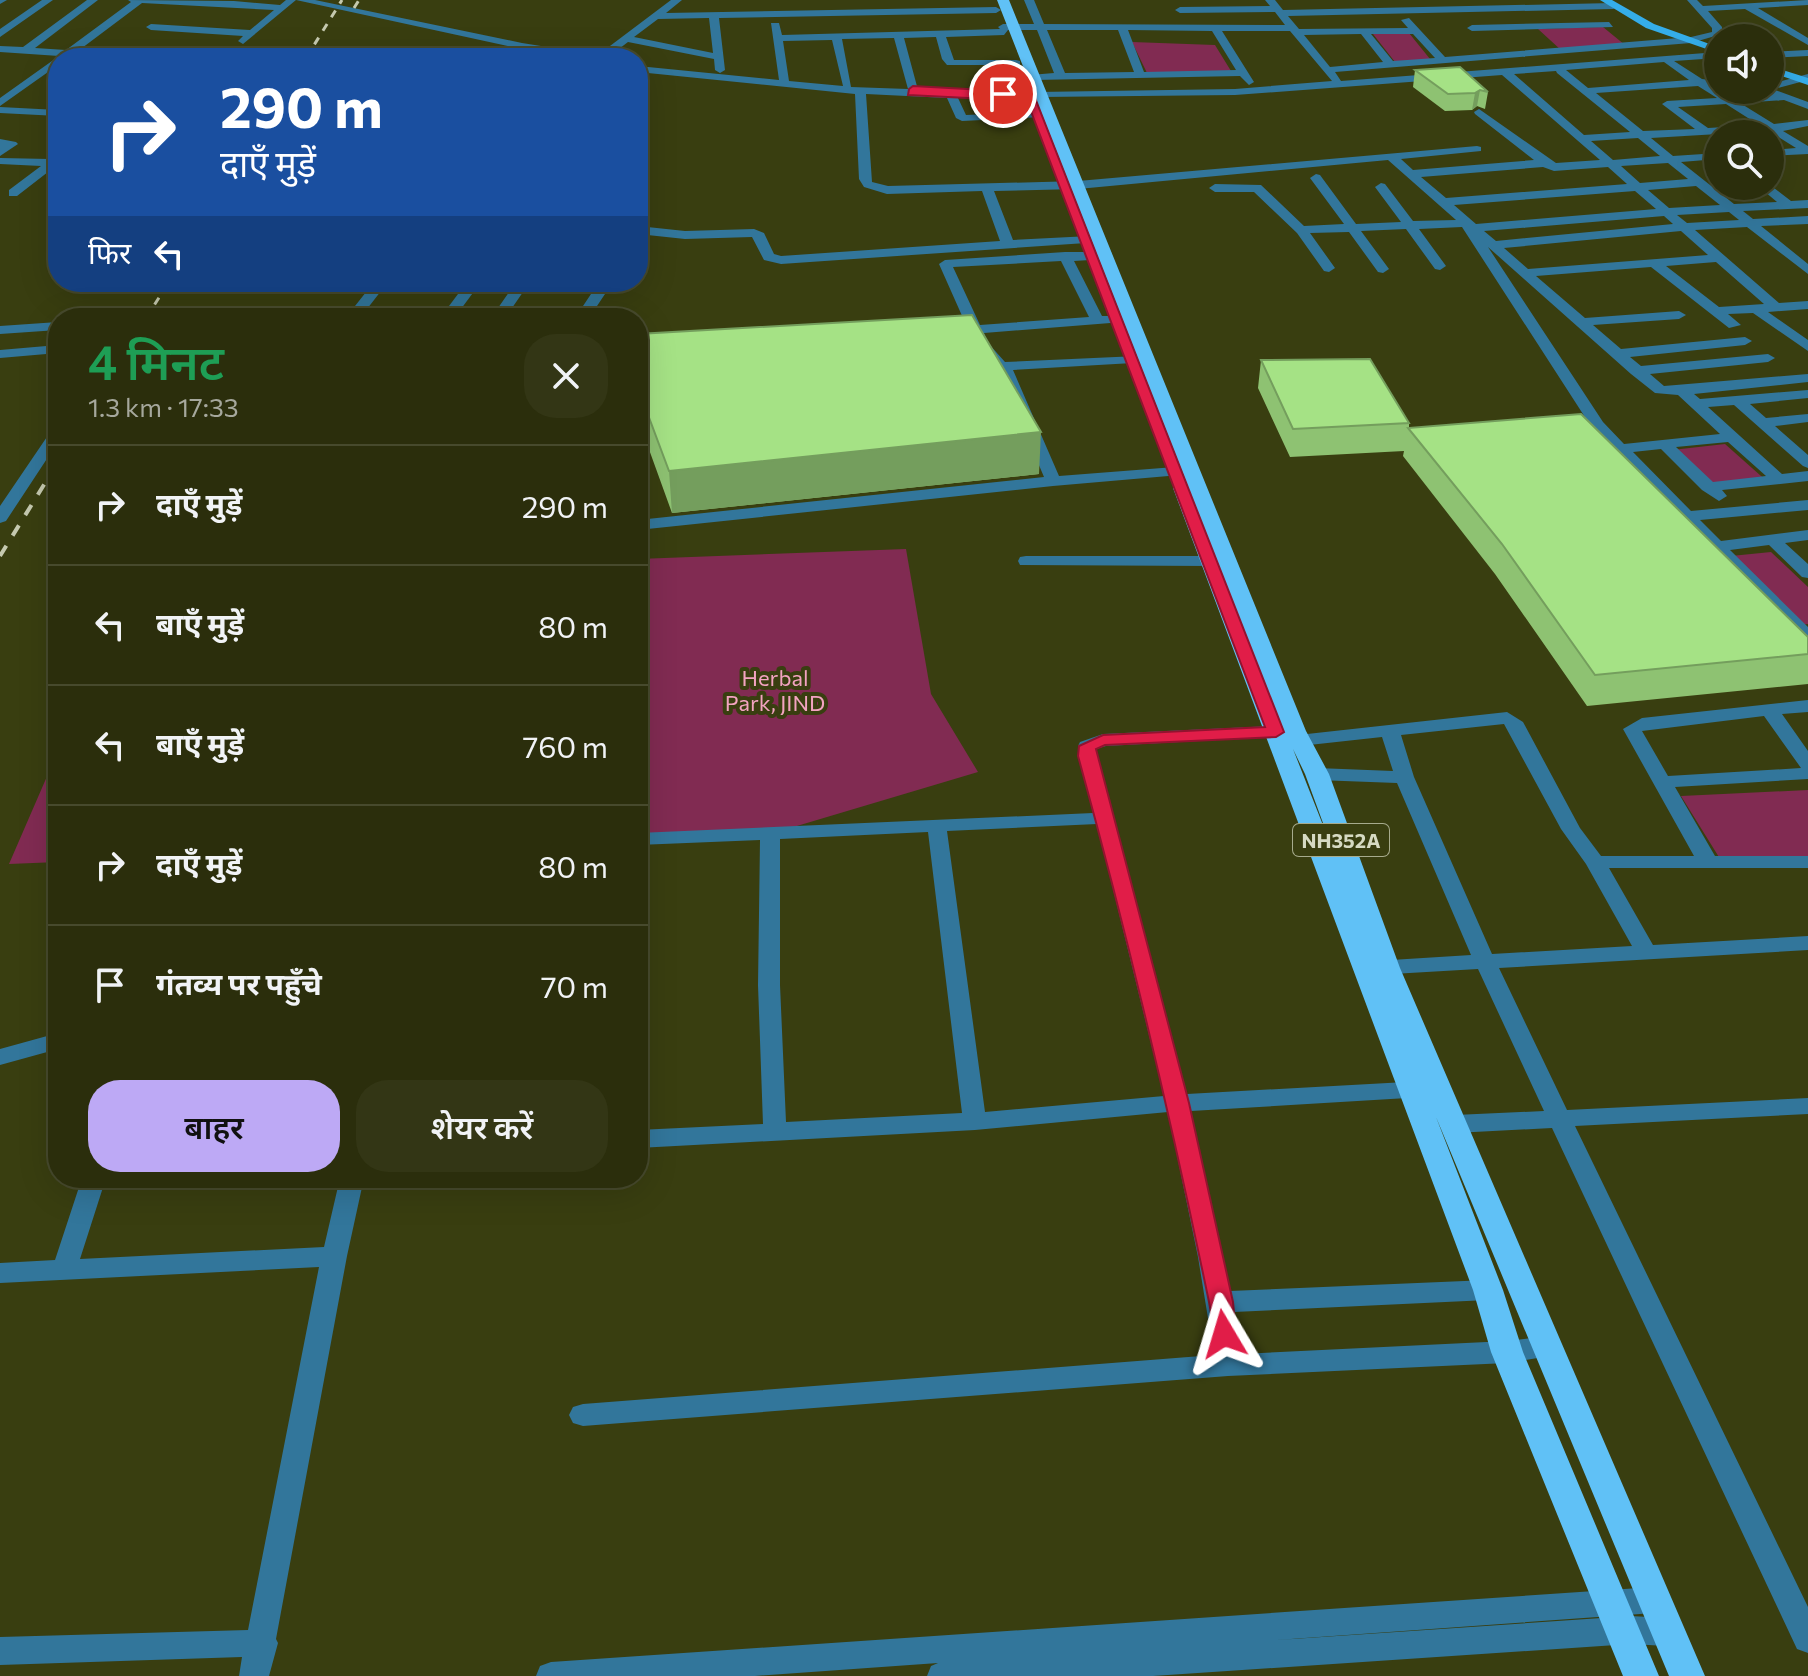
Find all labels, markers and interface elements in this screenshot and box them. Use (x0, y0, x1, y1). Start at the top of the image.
map controls (1704, 24, 1784, 200)
button: sound (1704, 24, 1784, 104)
pin (969, 60, 1037, 128)
text: 290 m (220, 71, 383, 140)
icon: arrive (981, 72, 1025, 116)
icon: right (88, 80, 192, 184)
button: search (1704, 120, 1784, 200)
text: दाएँ मुड़ें (220, 140, 316, 184)
icon: left (147, 232, 191, 276)
text: फिर (88, 233, 131, 270)
text: 4 मिनट (88, 331, 224, 390)
button: close (524, 334, 608, 418)
text: 1.3 km · 17:33 (88, 391, 239, 422)
icon: right (88, 483, 132, 527)
text: दाएँ मुड़ें (156, 484, 242, 521)
text: 290 m (522, 487, 608, 524)
icon: left (88, 603, 132, 647)
text: बाएँ मुड़ें (156, 604, 244, 641)
text: 80 m (538, 607, 608, 644)
park label: Herbal Park, JIND (725, 664, 825, 716)
icon: left (88, 723, 132, 767)
text: बाएँ मुड़ें (156, 724, 244, 761)
text: 760 m (523, 727, 608, 764)
road number: NH352A (1293, 824, 1389, 856)
icon: right (88, 843, 132, 887)
text: दाएँ मुड़ें (156, 844, 242, 881)
text: 80 m (538, 847, 608, 884)
icon: arrive (88, 963, 132, 1007)
text: गंतव्य पर पहुँचे (156, 964, 322, 1001)
text: 70 m (541, 967, 608, 1004)
button: बाहर (88, 1080, 340, 1172)
button: शेयर करें (356, 1080, 608, 1172)
position arrow (1182, 1292, 1266, 1376)

